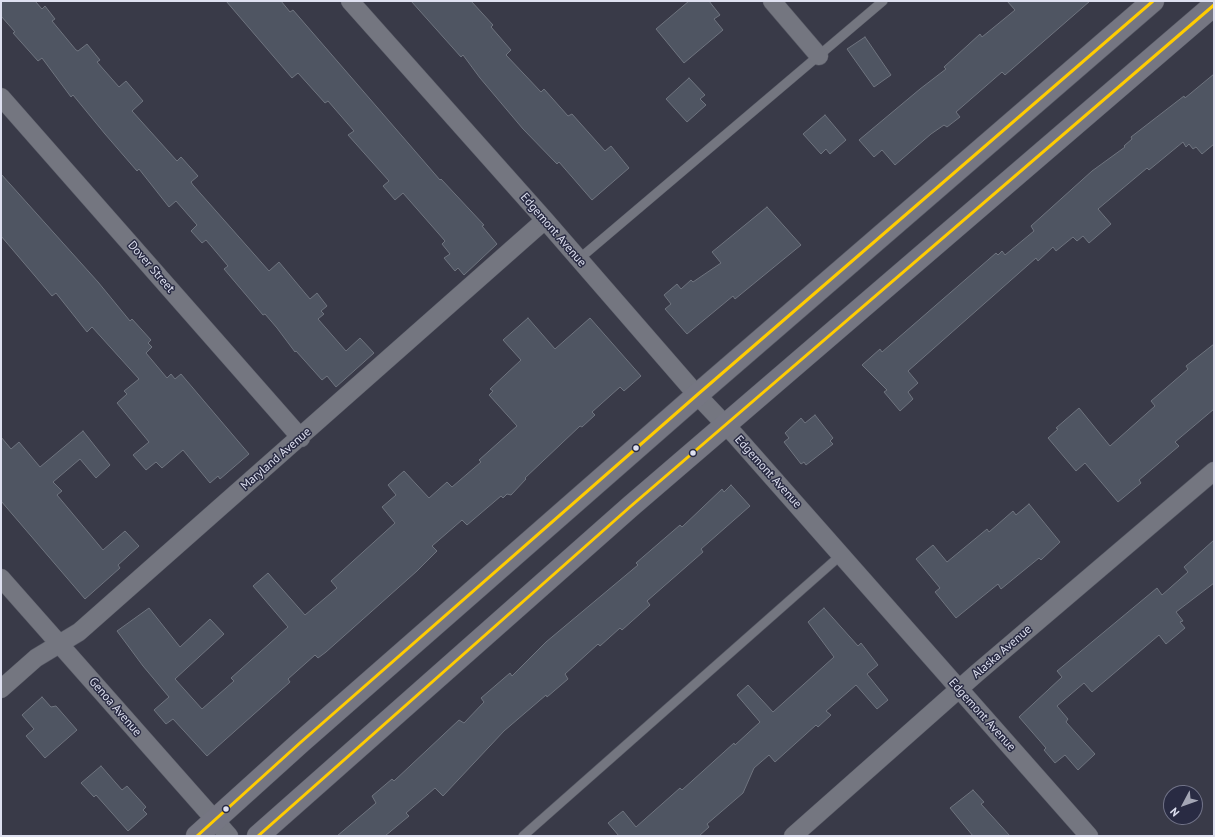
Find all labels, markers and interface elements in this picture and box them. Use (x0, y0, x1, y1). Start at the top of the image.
street label: Edgemont Avenue (517, 190, 589, 270)
street label: Dover Street (125, 238, 177, 296)
street label: Maryland Avenue (238, 425, 314, 493)
street label: Edgemont Avenue (732, 433, 804, 511)
unlabelled marker (631, 443, 641, 453)
unlabelled marker (688, 448, 698, 458)
street label: Alaska Avenue (969, 622, 1035, 682)
street label: Genoa Avenue (86, 675, 144, 739)
street label: Edgemont Avenue (946, 676, 1018, 754)
north arrow (1163, 785, 1203, 825)
unlabelled marker (221, 804, 231, 814)
text: N (1167, 805, 1182, 820)

